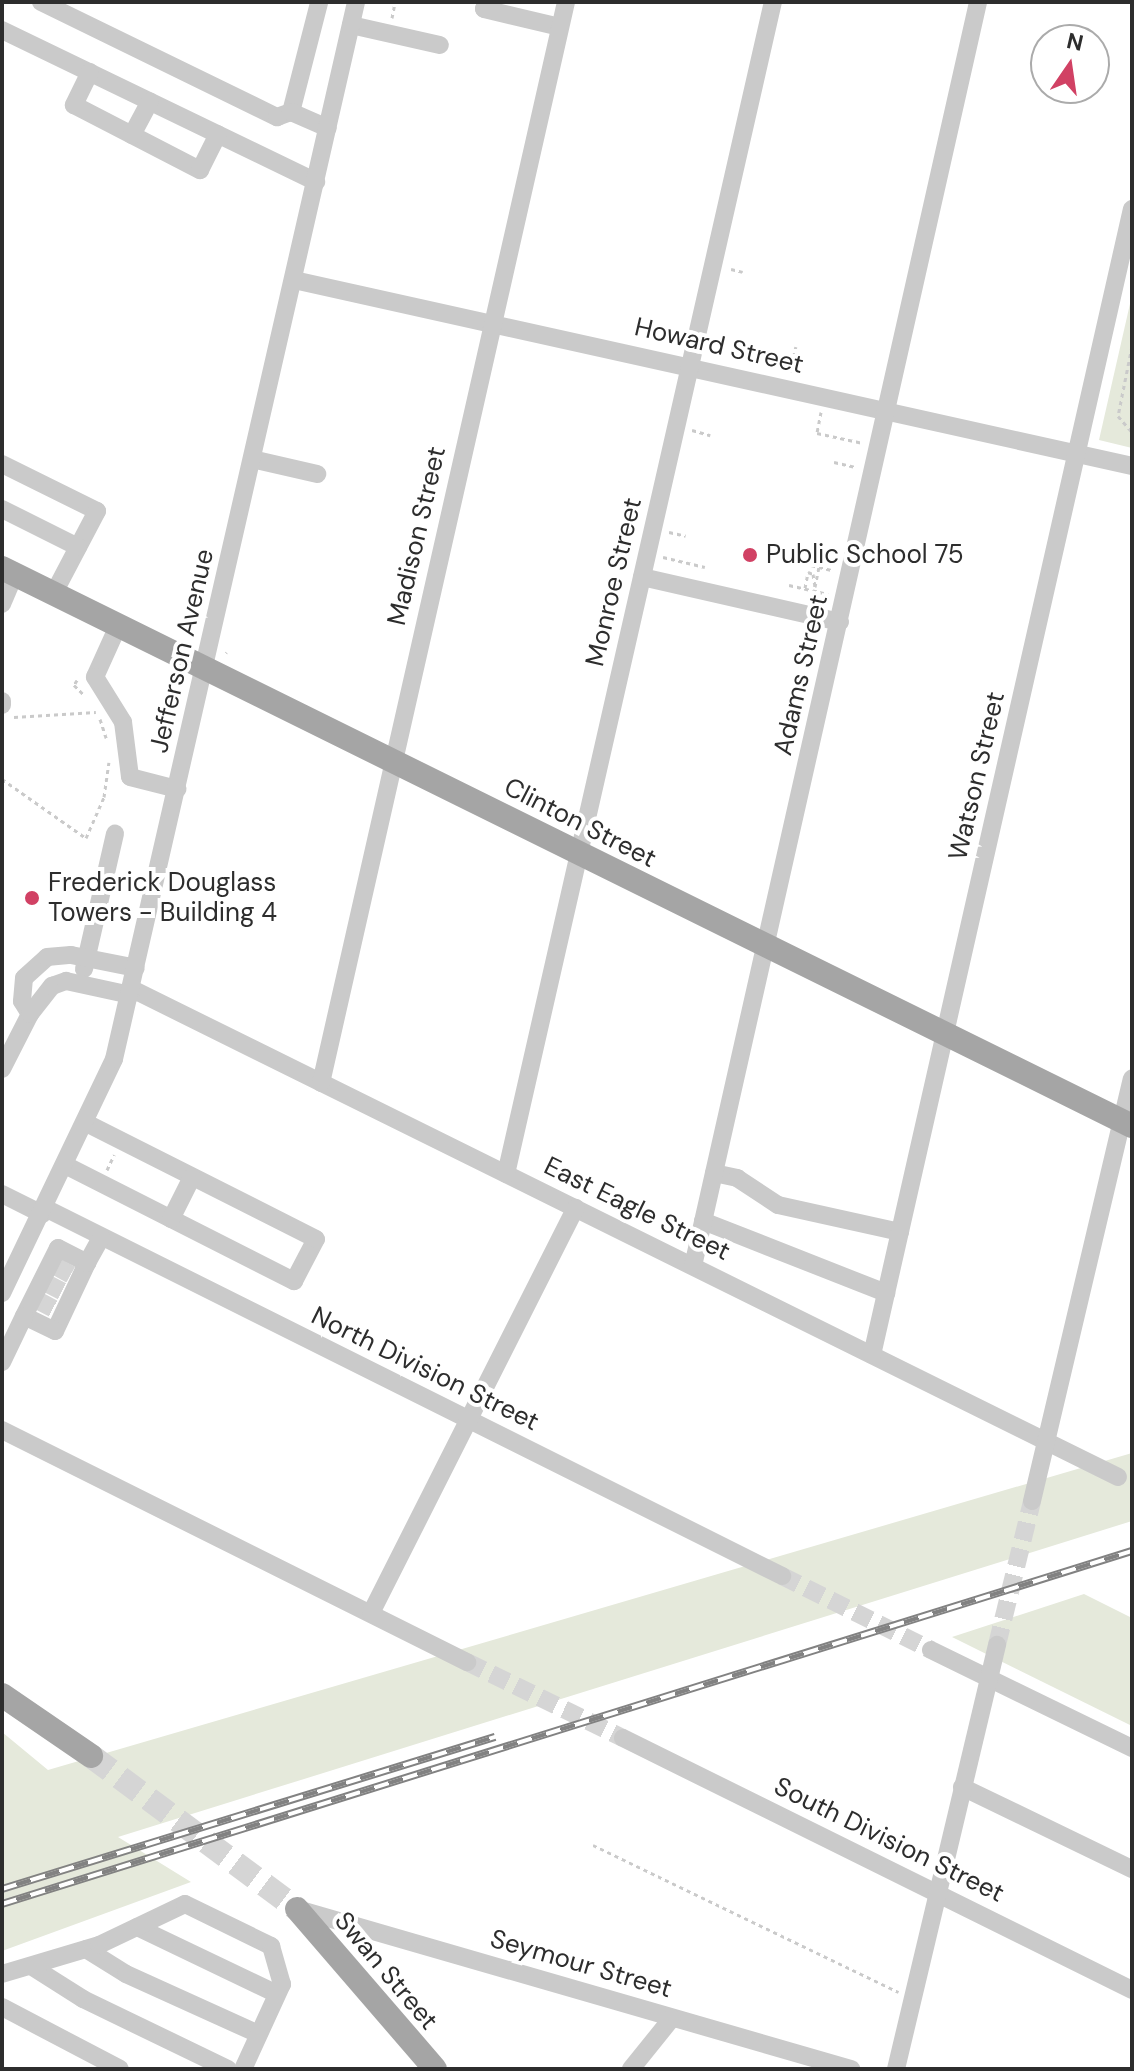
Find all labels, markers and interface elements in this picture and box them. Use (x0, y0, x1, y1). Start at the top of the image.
north arrow (1030, 24, 1110, 104)
text: N (1064, 26, 1086, 58)
street label: Howard Street (632, 311, 806, 381)
street label: Madison Street (381, 444, 453, 628)
street label: Monroe Street (579, 495, 649, 669)
place label: Public School 75 (766, 539, 964, 571)
street label: Jefferson Avenue (143, 546, 221, 756)
marker: Public School 75 (741, 546, 759, 564)
street label: Adams Street (767, 592, 835, 758)
street label: Watson Street (942, 689, 1012, 863)
street label: Clinton Street (499, 771, 661, 875)
place label: Frederick Douglass Towers - Building 4 (48, 867, 277, 928)
marker: Frederick Douglass Towers - Building 4 (23, 889, 41, 907)
street label: East Eagle Street (539, 1150, 735, 1268)
street label: North Division Street (306, 1300, 544, 1438)
street label: South Division Street (769, 1771, 1009, 1909)
street label: Swan Street (328, 1906, 444, 2036)
street label: Seymour Street (487, 1923, 675, 2005)

